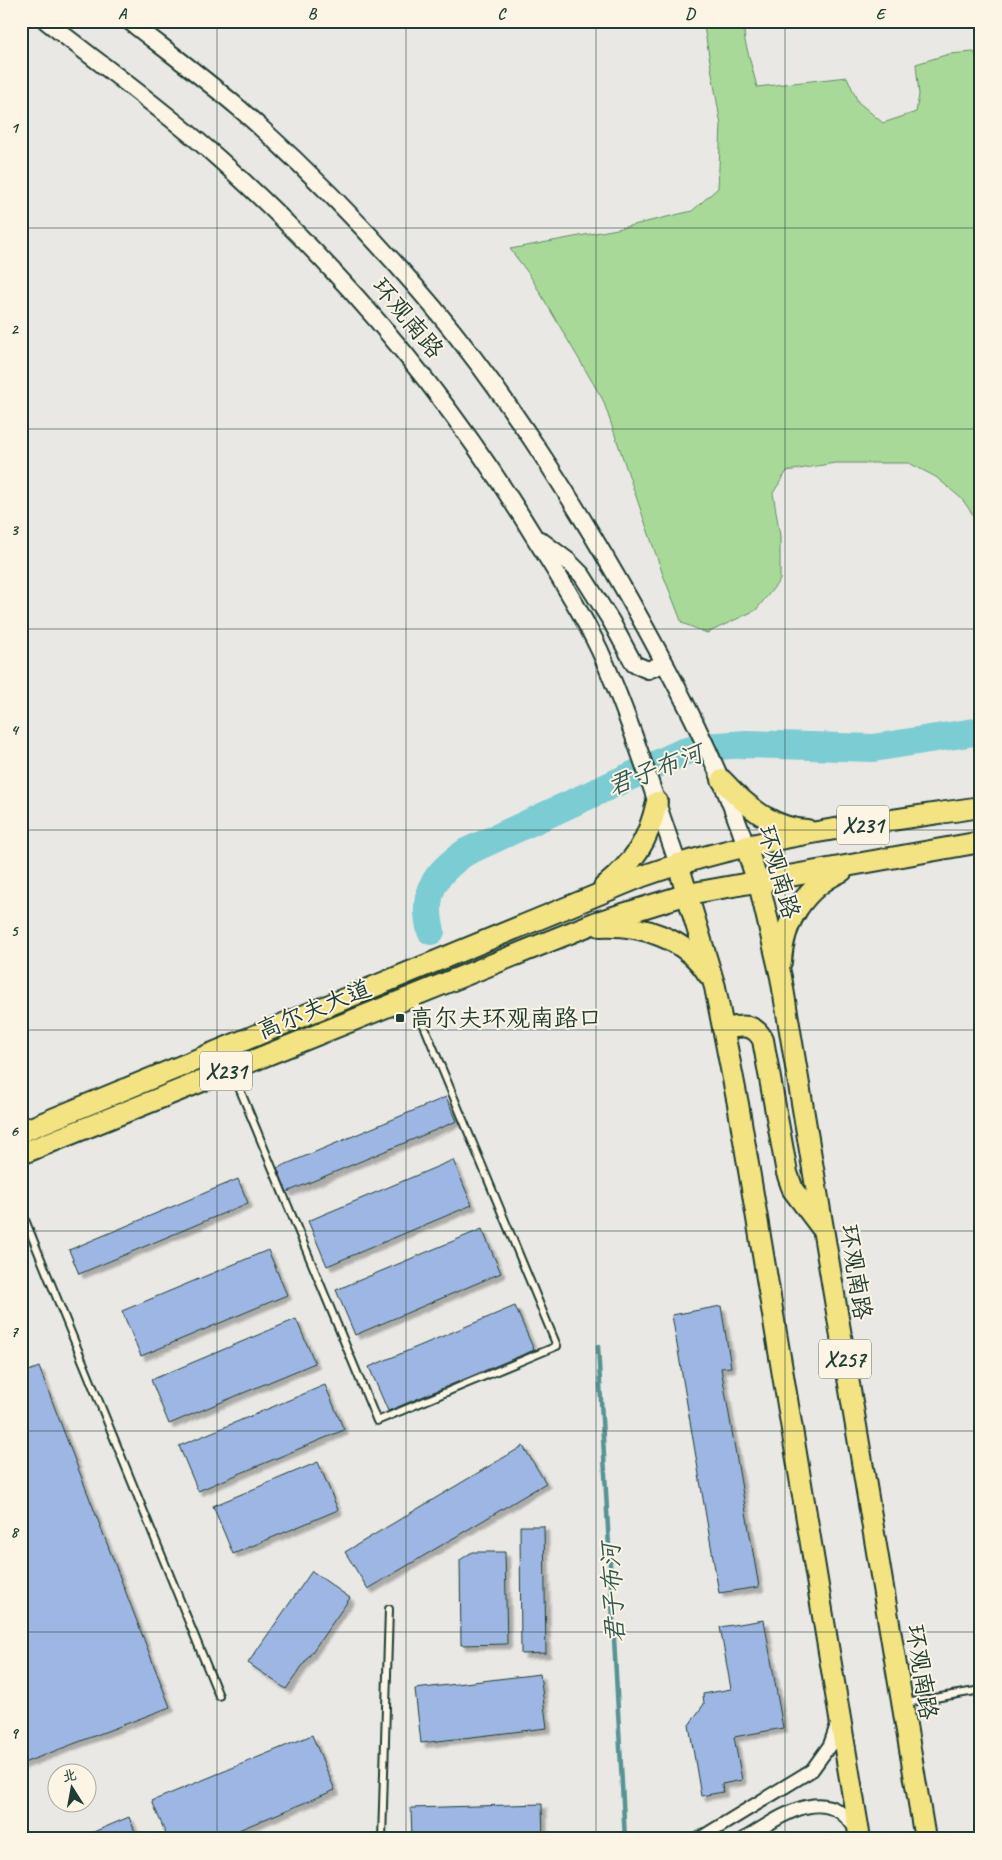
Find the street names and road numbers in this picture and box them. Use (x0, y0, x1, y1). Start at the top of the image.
street label: 环观南路 (366, 272, 450, 364)
road number: X231 (837, 806, 889, 844)
street label: 环观南路 (751, 822, 807, 922)
street label: 高尔夫大道 (253, 973, 375, 1045)
road number: X231 (200, 1052, 252, 1090)
street label: 环观南路 (834, 1222, 878, 1322)
road number: X257 (819, 1340, 871, 1378)
street label: 环观南路 (900, 1622, 944, 1722)

